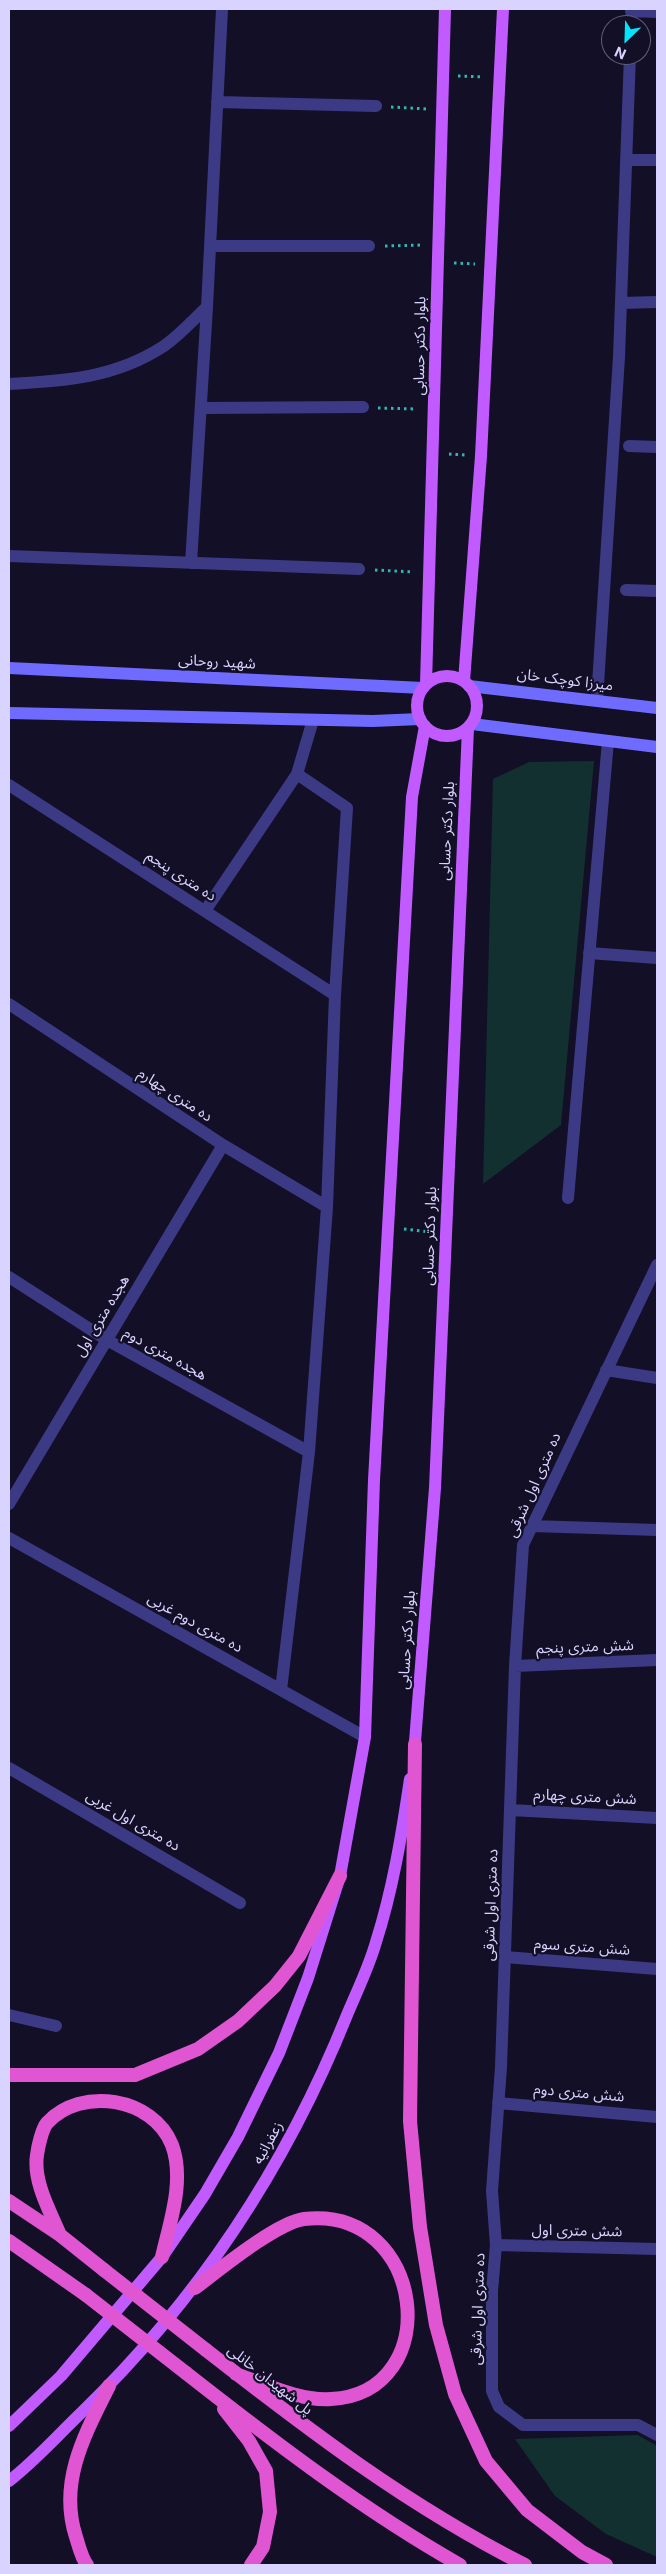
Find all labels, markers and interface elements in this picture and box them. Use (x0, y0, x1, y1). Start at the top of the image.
north arrow (601, 15, 651, 65)
text: N (612, 43, 628, 63)
street label: بلوار دکتر حسابی (410, 296, 430, 396)
street label: شهید روحانی (178, 651, 256, 673)
street label: میرزا کوچک خان (516, 665, 614, 695)
street label: بلوار دکتر حسابی (435, 781, 459, 881)
street label: ده متری پنجم (143, 847, 219, 905)
street label: ده متری چهارم (134, 1064, 216, 1126)
street label: بلوار دکتر حسابی (419, 1186, 441, 1286)
street label: هجده متری اول (71, 1272, 133, 1360)
street label: هجده متری دوم (120, 1324, 210, 1384)
street label: ده متری اول شرقی (503, 1430, 565, 1540)
street label: ده متری دوم غربی (144, 1589, 246, 1657)
street label: بلوار دکتر حسابی (395, 1590, 419, 1690)
street label: شش متری پنجم (536, 1636, 634, 1658)
street label: شش متری چهارم (533, 1785, 637, 1809)
street label: ده متری اول غربی (83, 1787, 183, 1855)
street label: ده متری اول شرقی (480, 1849, 502, 1961)
street label: شش متری سوم (533, 1935, 631, 1959)
street label: شش متری دوم (533, 2080, 625, 2106)
street label: زعفرانیه (249, 2118, 287, 2168)
street label: شش متری اول (531, 2221, 623, 2241)
street label: ده متری اول شرقی (467, 2253, 489, 2365)
street label: پل شهیدان خانلی (224, 2341, 316, 2419)

